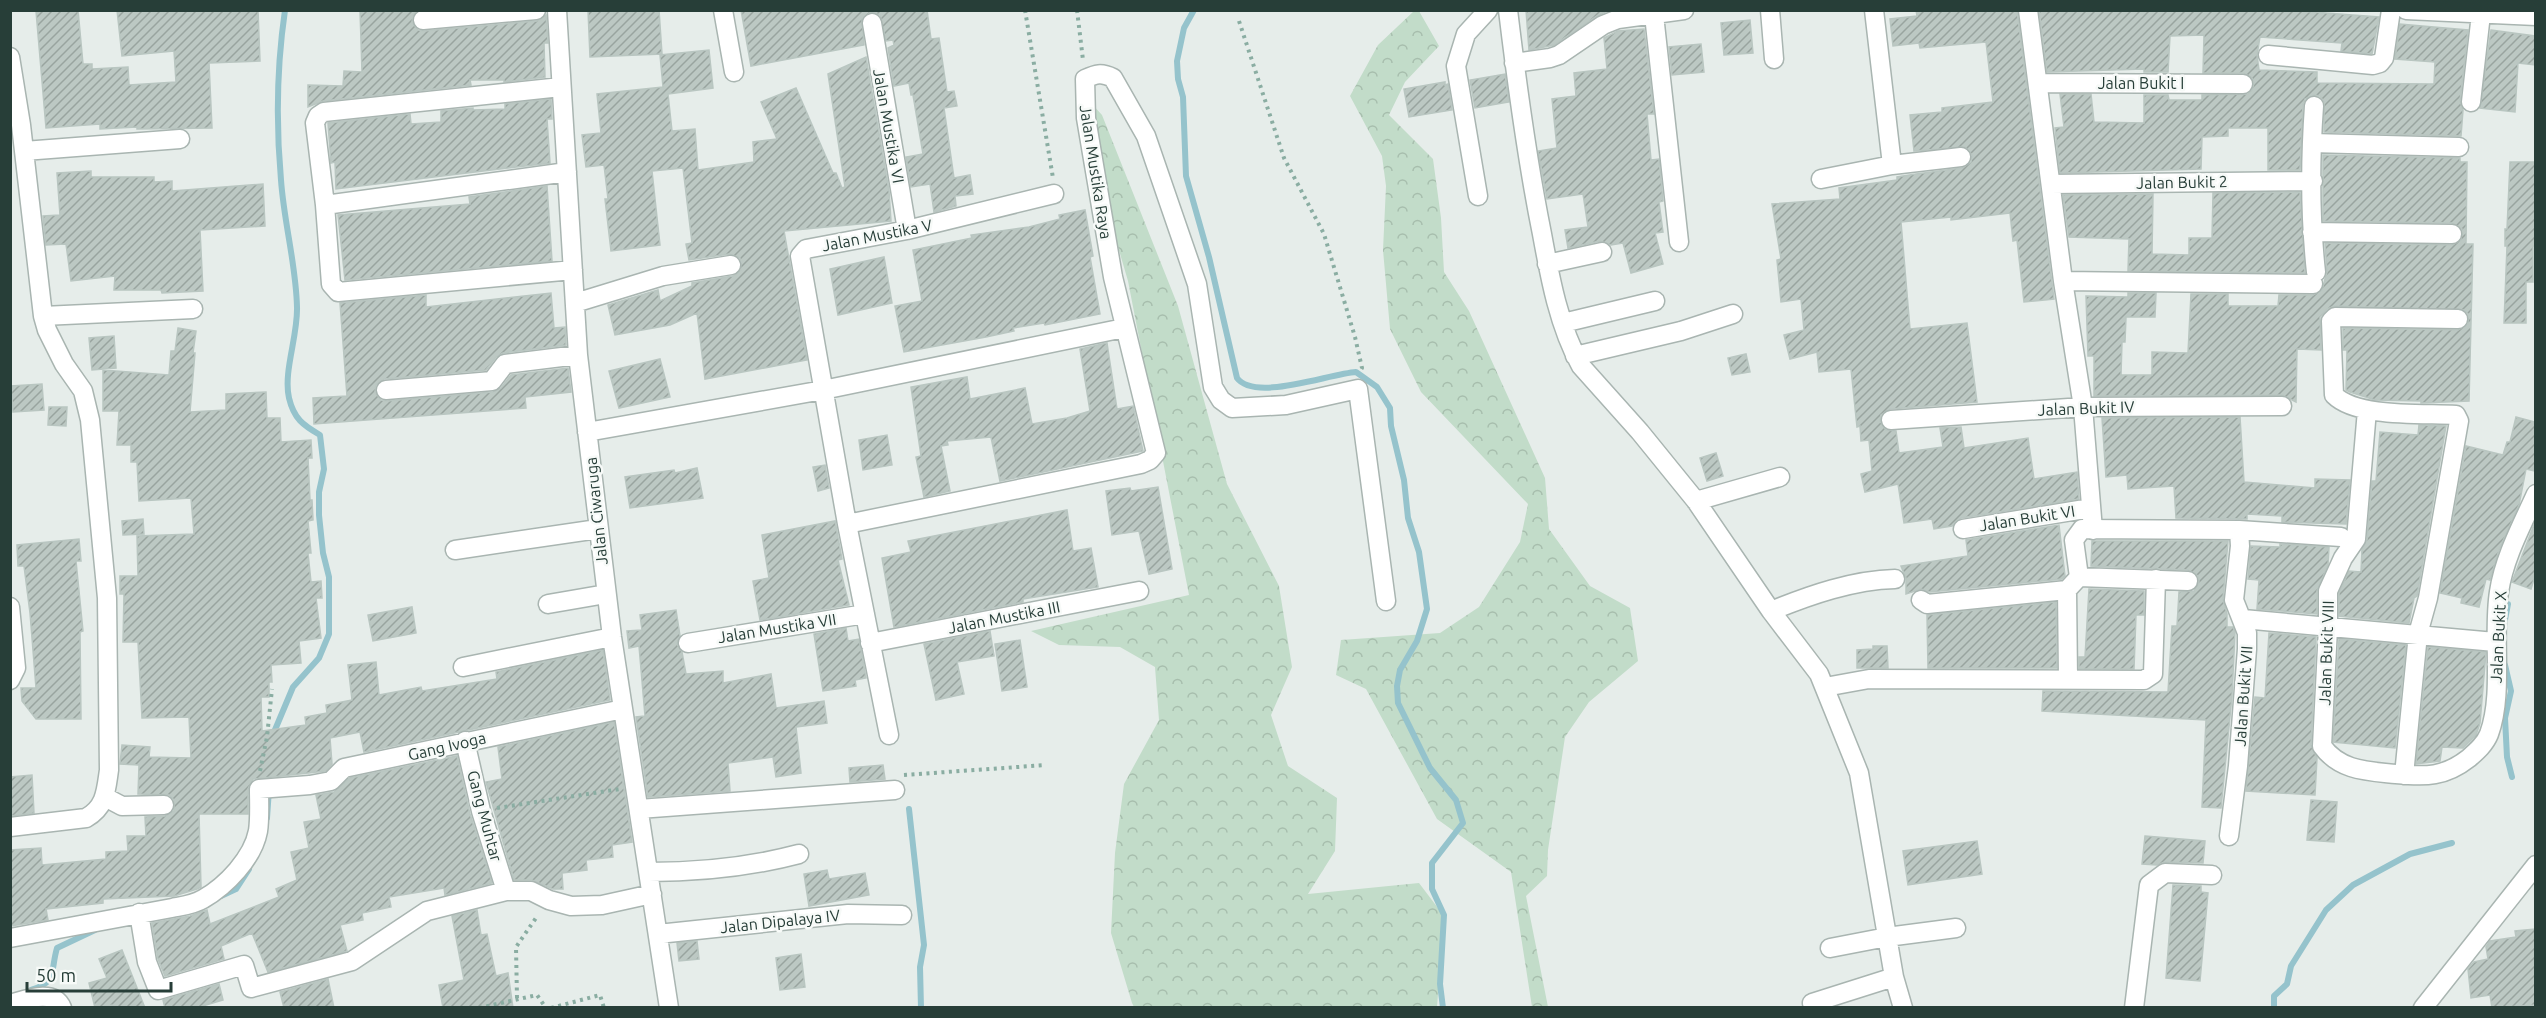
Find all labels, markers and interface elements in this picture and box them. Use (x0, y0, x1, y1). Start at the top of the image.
street label: Jalan Mustika VI (870, 67, 908, 185)
street label: Jalan Bukit I (2098, 74, 2184, 92)
street label: Jalan Mustika Raya (1077, 104, 1115, 240)
street label: Jalan Bukit 2 (2136, 172, 2228, 192)
street label: Jalan Mustika V (820, 216, 934, 254)
street label: Jalan Bukit IV (2037, 397, 2135, 419)
street label: Jalan Ciwaruga (581, 456, 611, 566)
street label: Jalan Bukit VI (1978, 502, 2076, 534)
street label: Jalan Bukit X (2487, 590, 2509, 684)
street label: Jalan Mustika III (946, 597, 1062, 637)
street label: Jalan Bukit VIII (2315, 600, 2337, 706)
street label: Jalan Mustika VII (716, 610, 838, 646)
street label: Jalan Bukit VII (2231, 645, 2255, 747)
street label: Gang Ivoga (406, 728, 488, 764)
street label: Gang Muhtar (464, 768, 506, 864)
street label: Jalan Dipalaya IV (719, 906, 841, 936)
scale bar (27, 955, 171, 993)
text: 50 m (36, 965, 76, 985)

